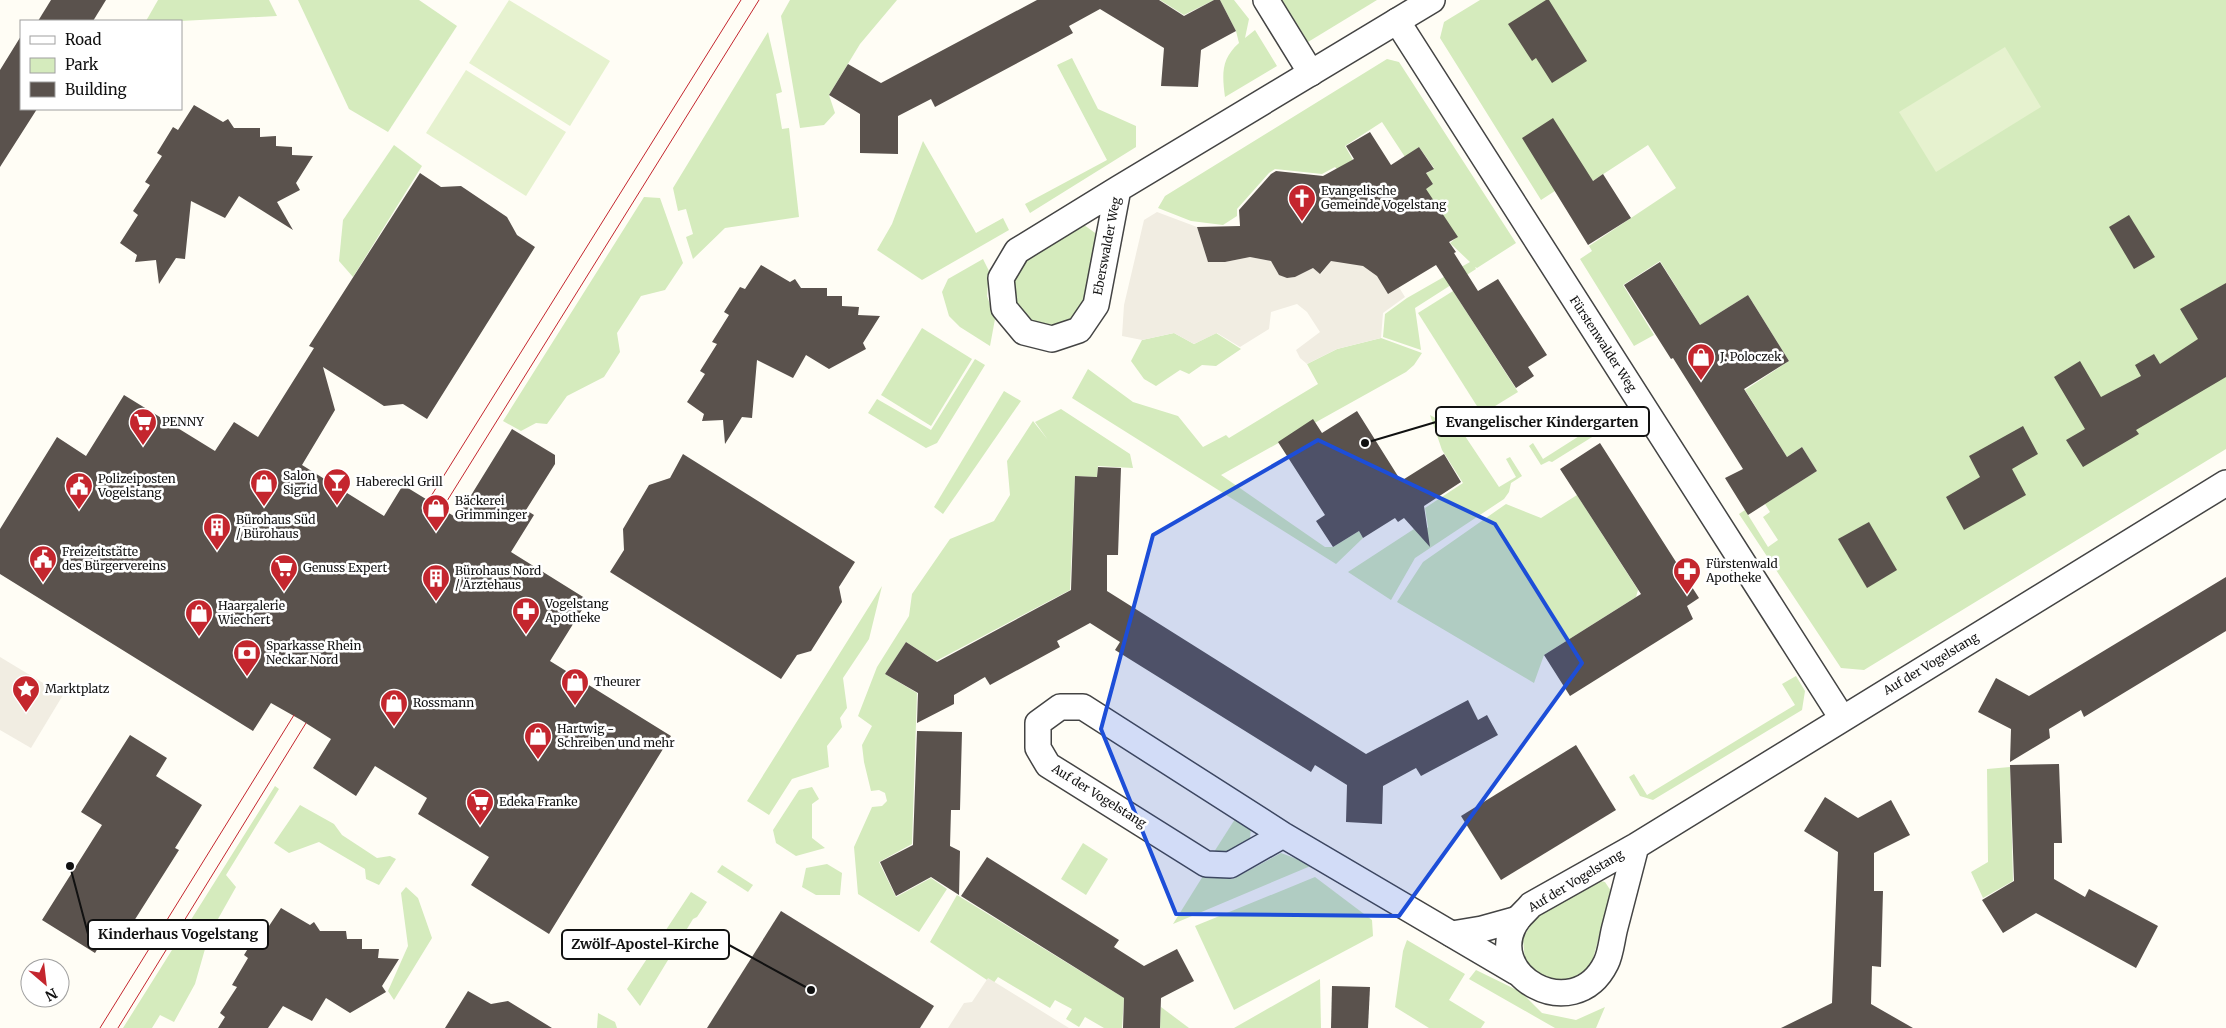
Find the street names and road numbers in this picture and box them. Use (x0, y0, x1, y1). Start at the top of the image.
street label: Eberswalder Weg (1090, 195, 1124, 296)
street label: Fürstenwalder Weg (1567, 293, 1640, 395)
street label: Auf der Vogelstang (1880, 629, 1982, 698)
street label: Auf der Vogelstang (1048, 760, 1150, 831)
street label: Auf der Vogelstang (1525, 846, 1627, 915)

